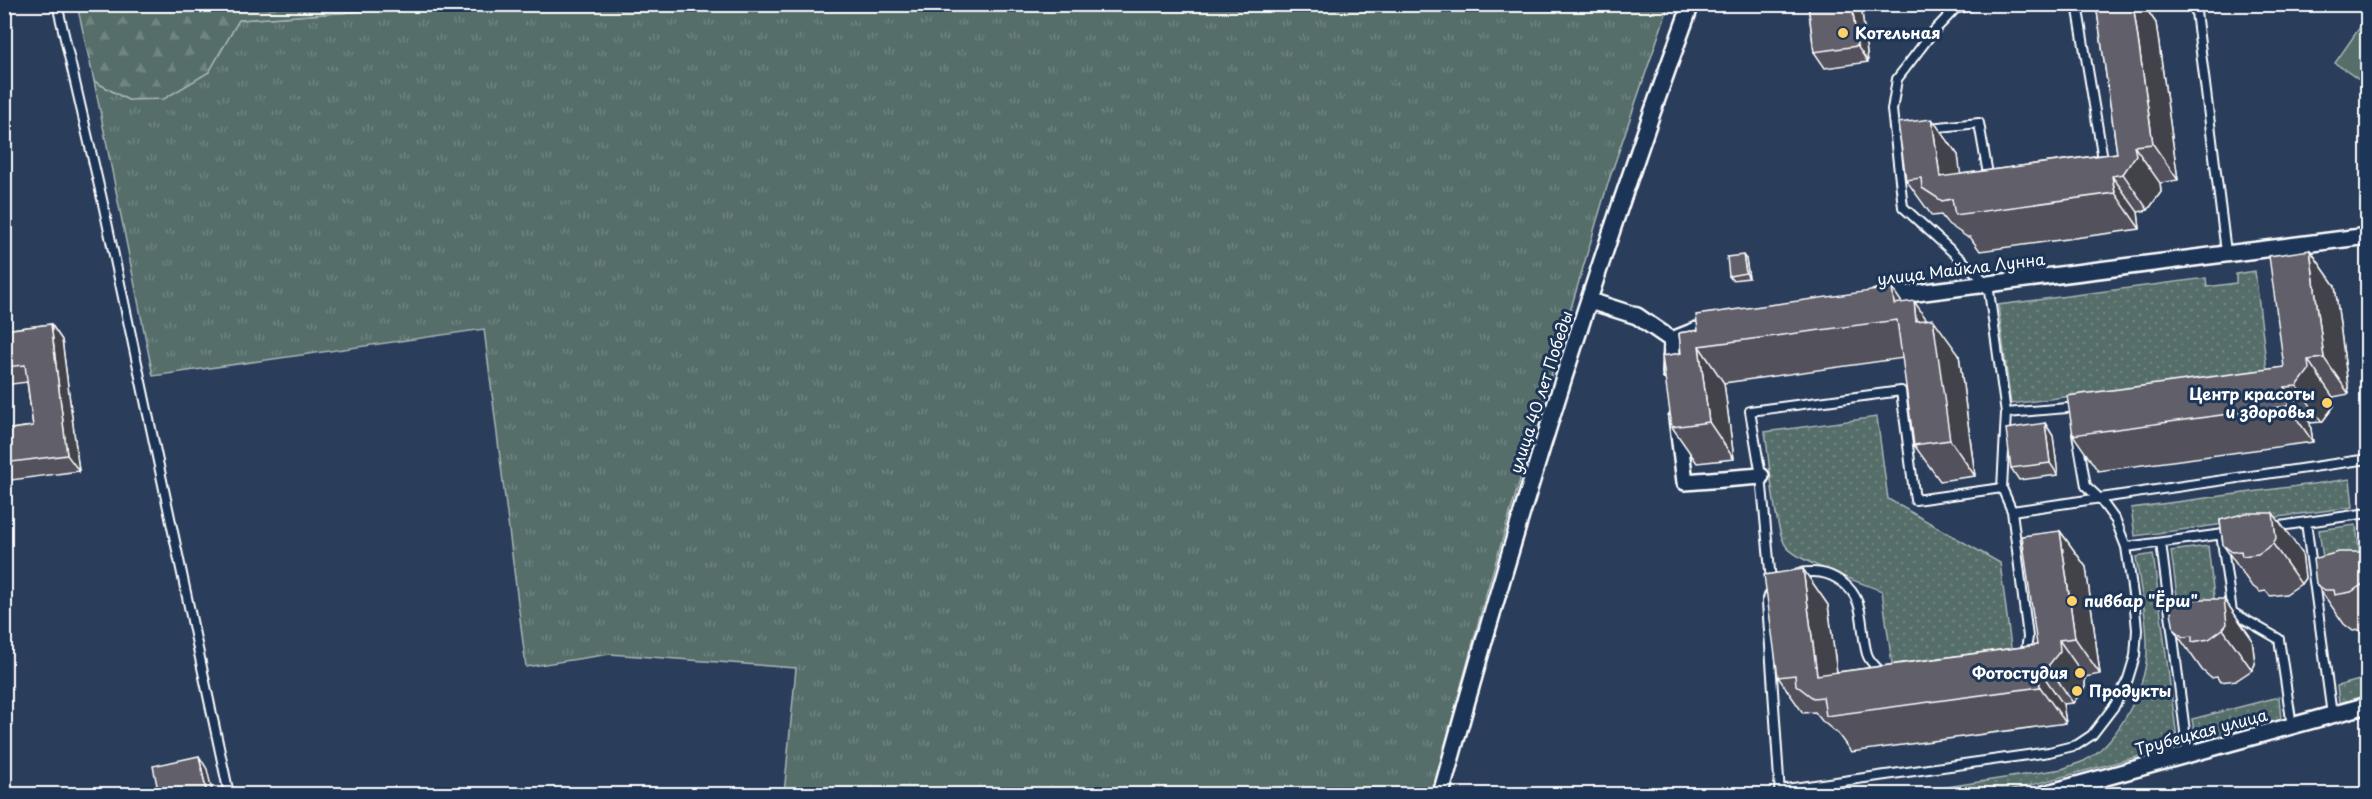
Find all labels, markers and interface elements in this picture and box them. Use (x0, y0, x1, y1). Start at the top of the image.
place label: Котельная (1855, 20, 1941, 44)
marker: Котельная (1836, 26, 1850, 40)
street label: улица Майкла Лунна (1876, 246, 2046, 290)
street label: улица 40 лет Победы (1502, 307, 1578, 476)
place label: Центр красоты и здоровья (2189, 381, 2315, 423)
marker: Центр красоты и здоровья (2320, 396, 2334, 410)
place label: пивбар "Ёрш" (2084, 588, 2198, 612)
marker: пивбар "Ёрш" (2065, 594, 2079, 608)
place label: Фотостудия (1972, 660, 2068, 684)
marker: Фотостудия (2073, 666, 2087, 680)
place label: Продукты (2089, 678, 2172, 702)
marker: Продукты (2070, 684, 2084, 698)
street label: Трубецкая улица (2132, 702, 2270, 760)

